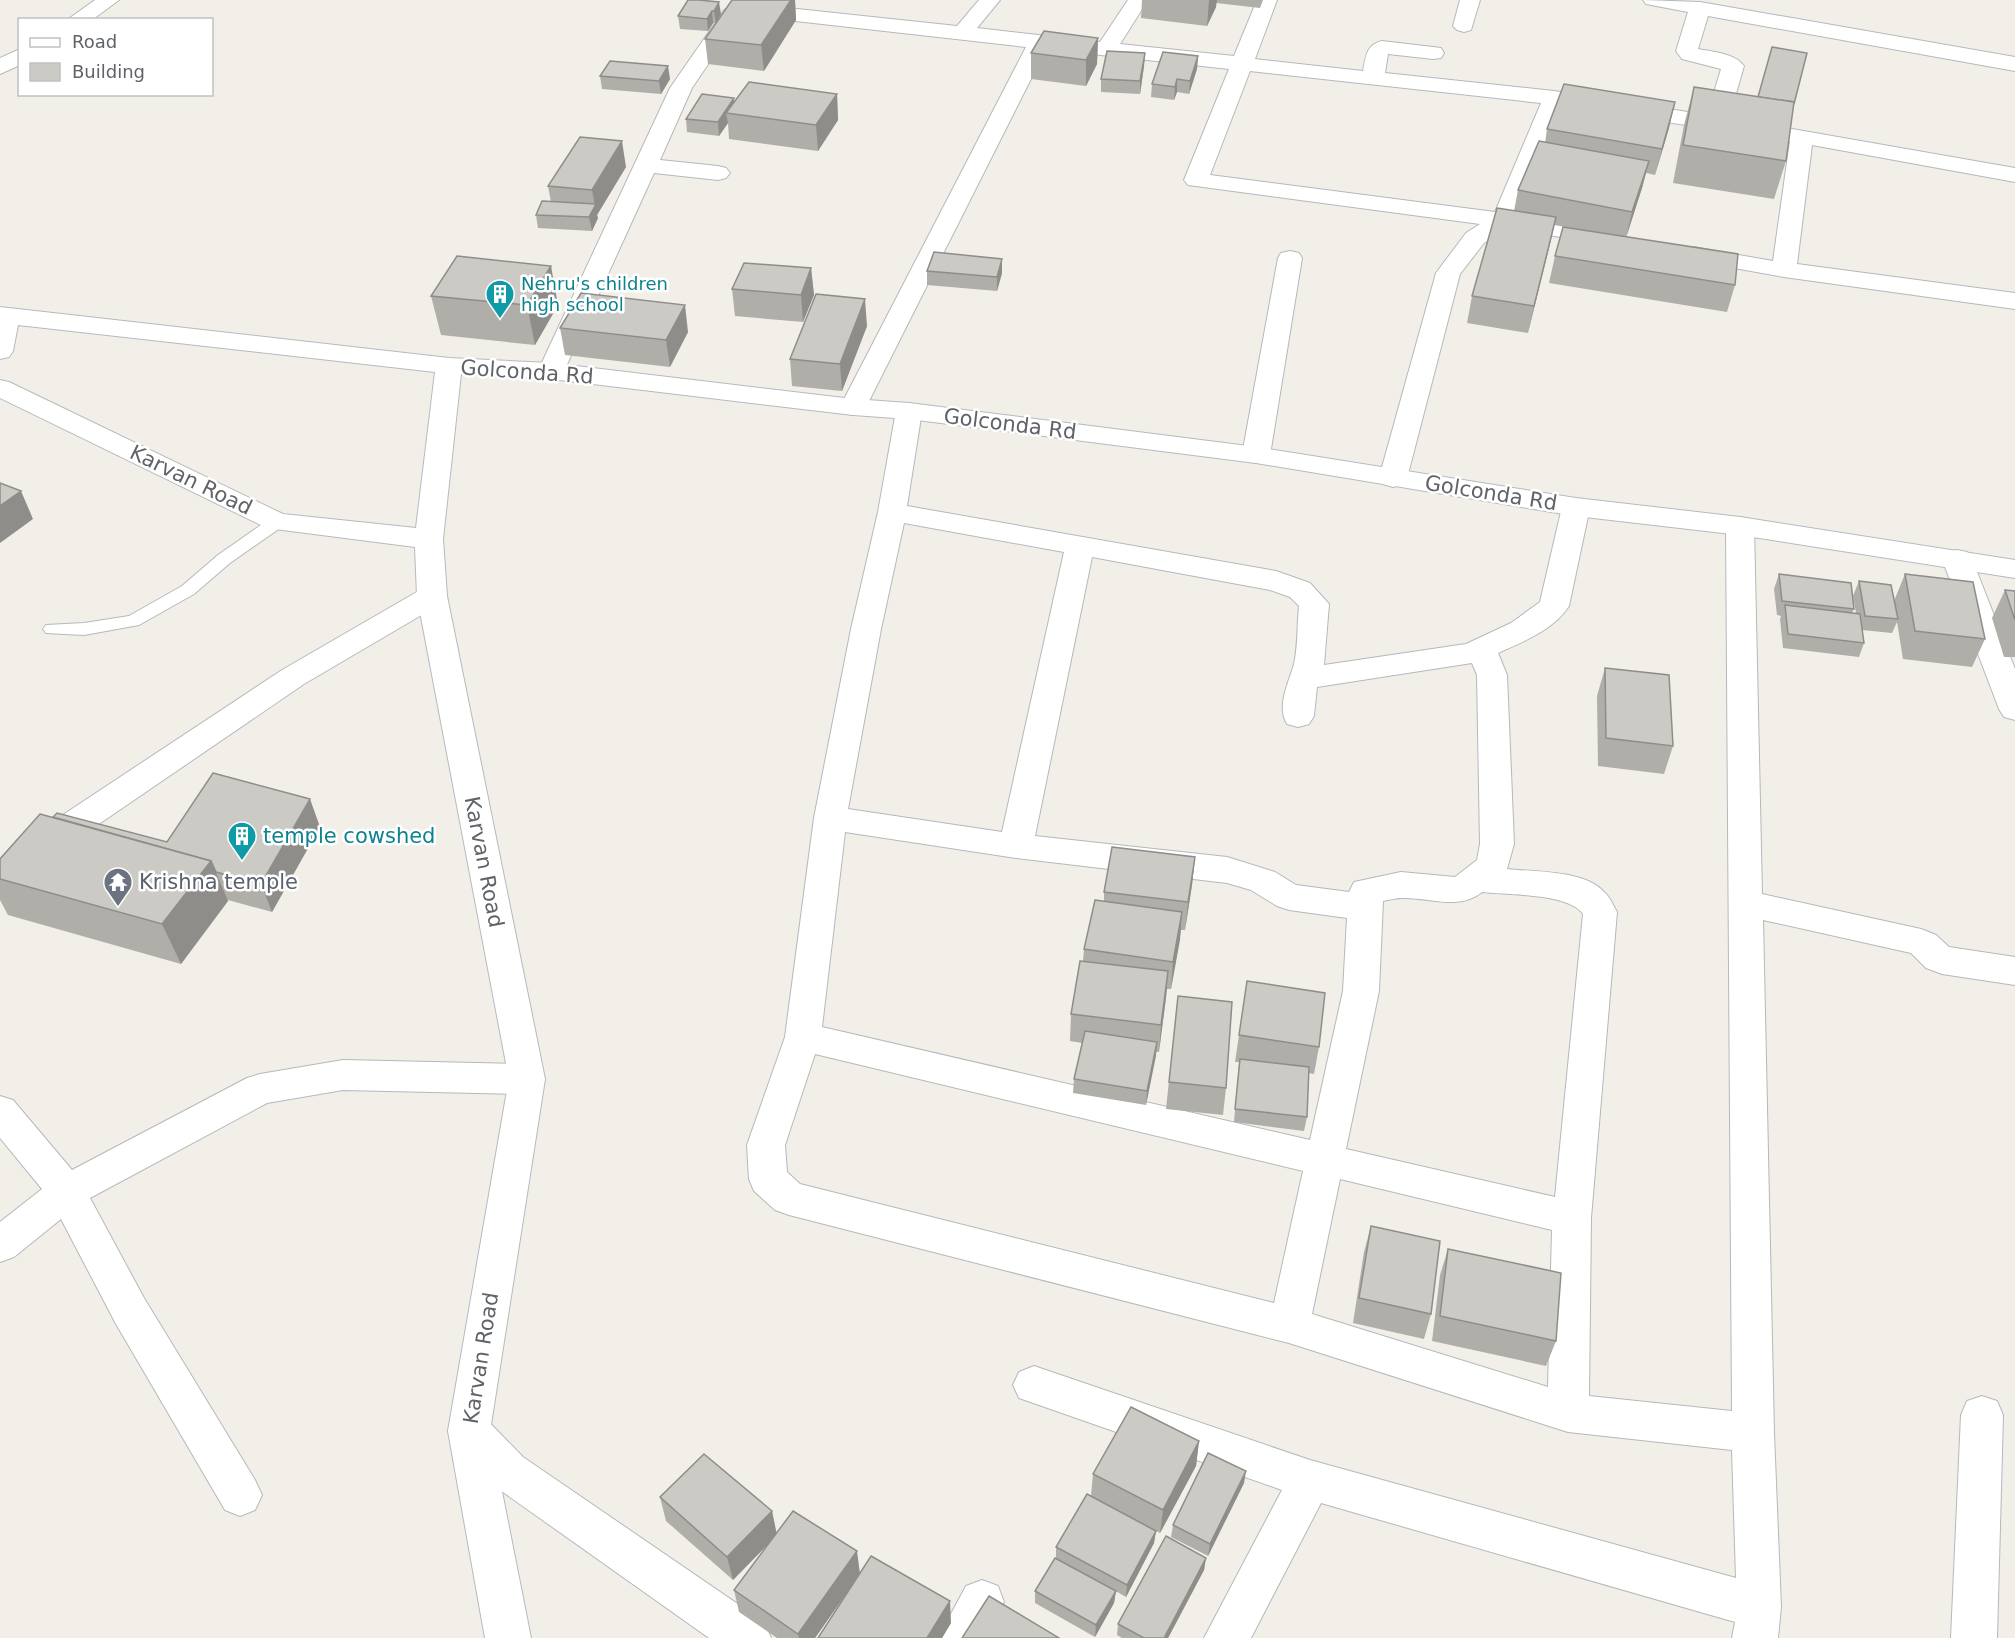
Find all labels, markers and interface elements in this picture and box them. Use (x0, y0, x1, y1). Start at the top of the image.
legend (18, 18, 213, 96)
text: Road (72, 31, 117, 52)
text: Building (72, 61, 145, 82)
place label: Nehru's children high school (521, 273, 668, 315)
building icon: Nehru's children high school (484, 278, 516, 320)
street label: Golconda Rd (460, 355, 594, 389)
street label: Golconda Rd (942, 404, 1078, 444)
street label: Karvan Road (126, 440, 256, 520)
street label: Golconda Rd (1423, 471, 1559, 515)
street label: Karvan Road (460, 794, 508, 930)
building icon: temple cowshed (226, 820, 258, 862)
place label: temple cowshed (263, 824, 435, 848)
temple icon: Krishna temple (102, 866, 134, 908)
place label: Krishna temple (139, 870, 298, 894)
street label: Karvan Road (459, 1290, 503, 1426)

